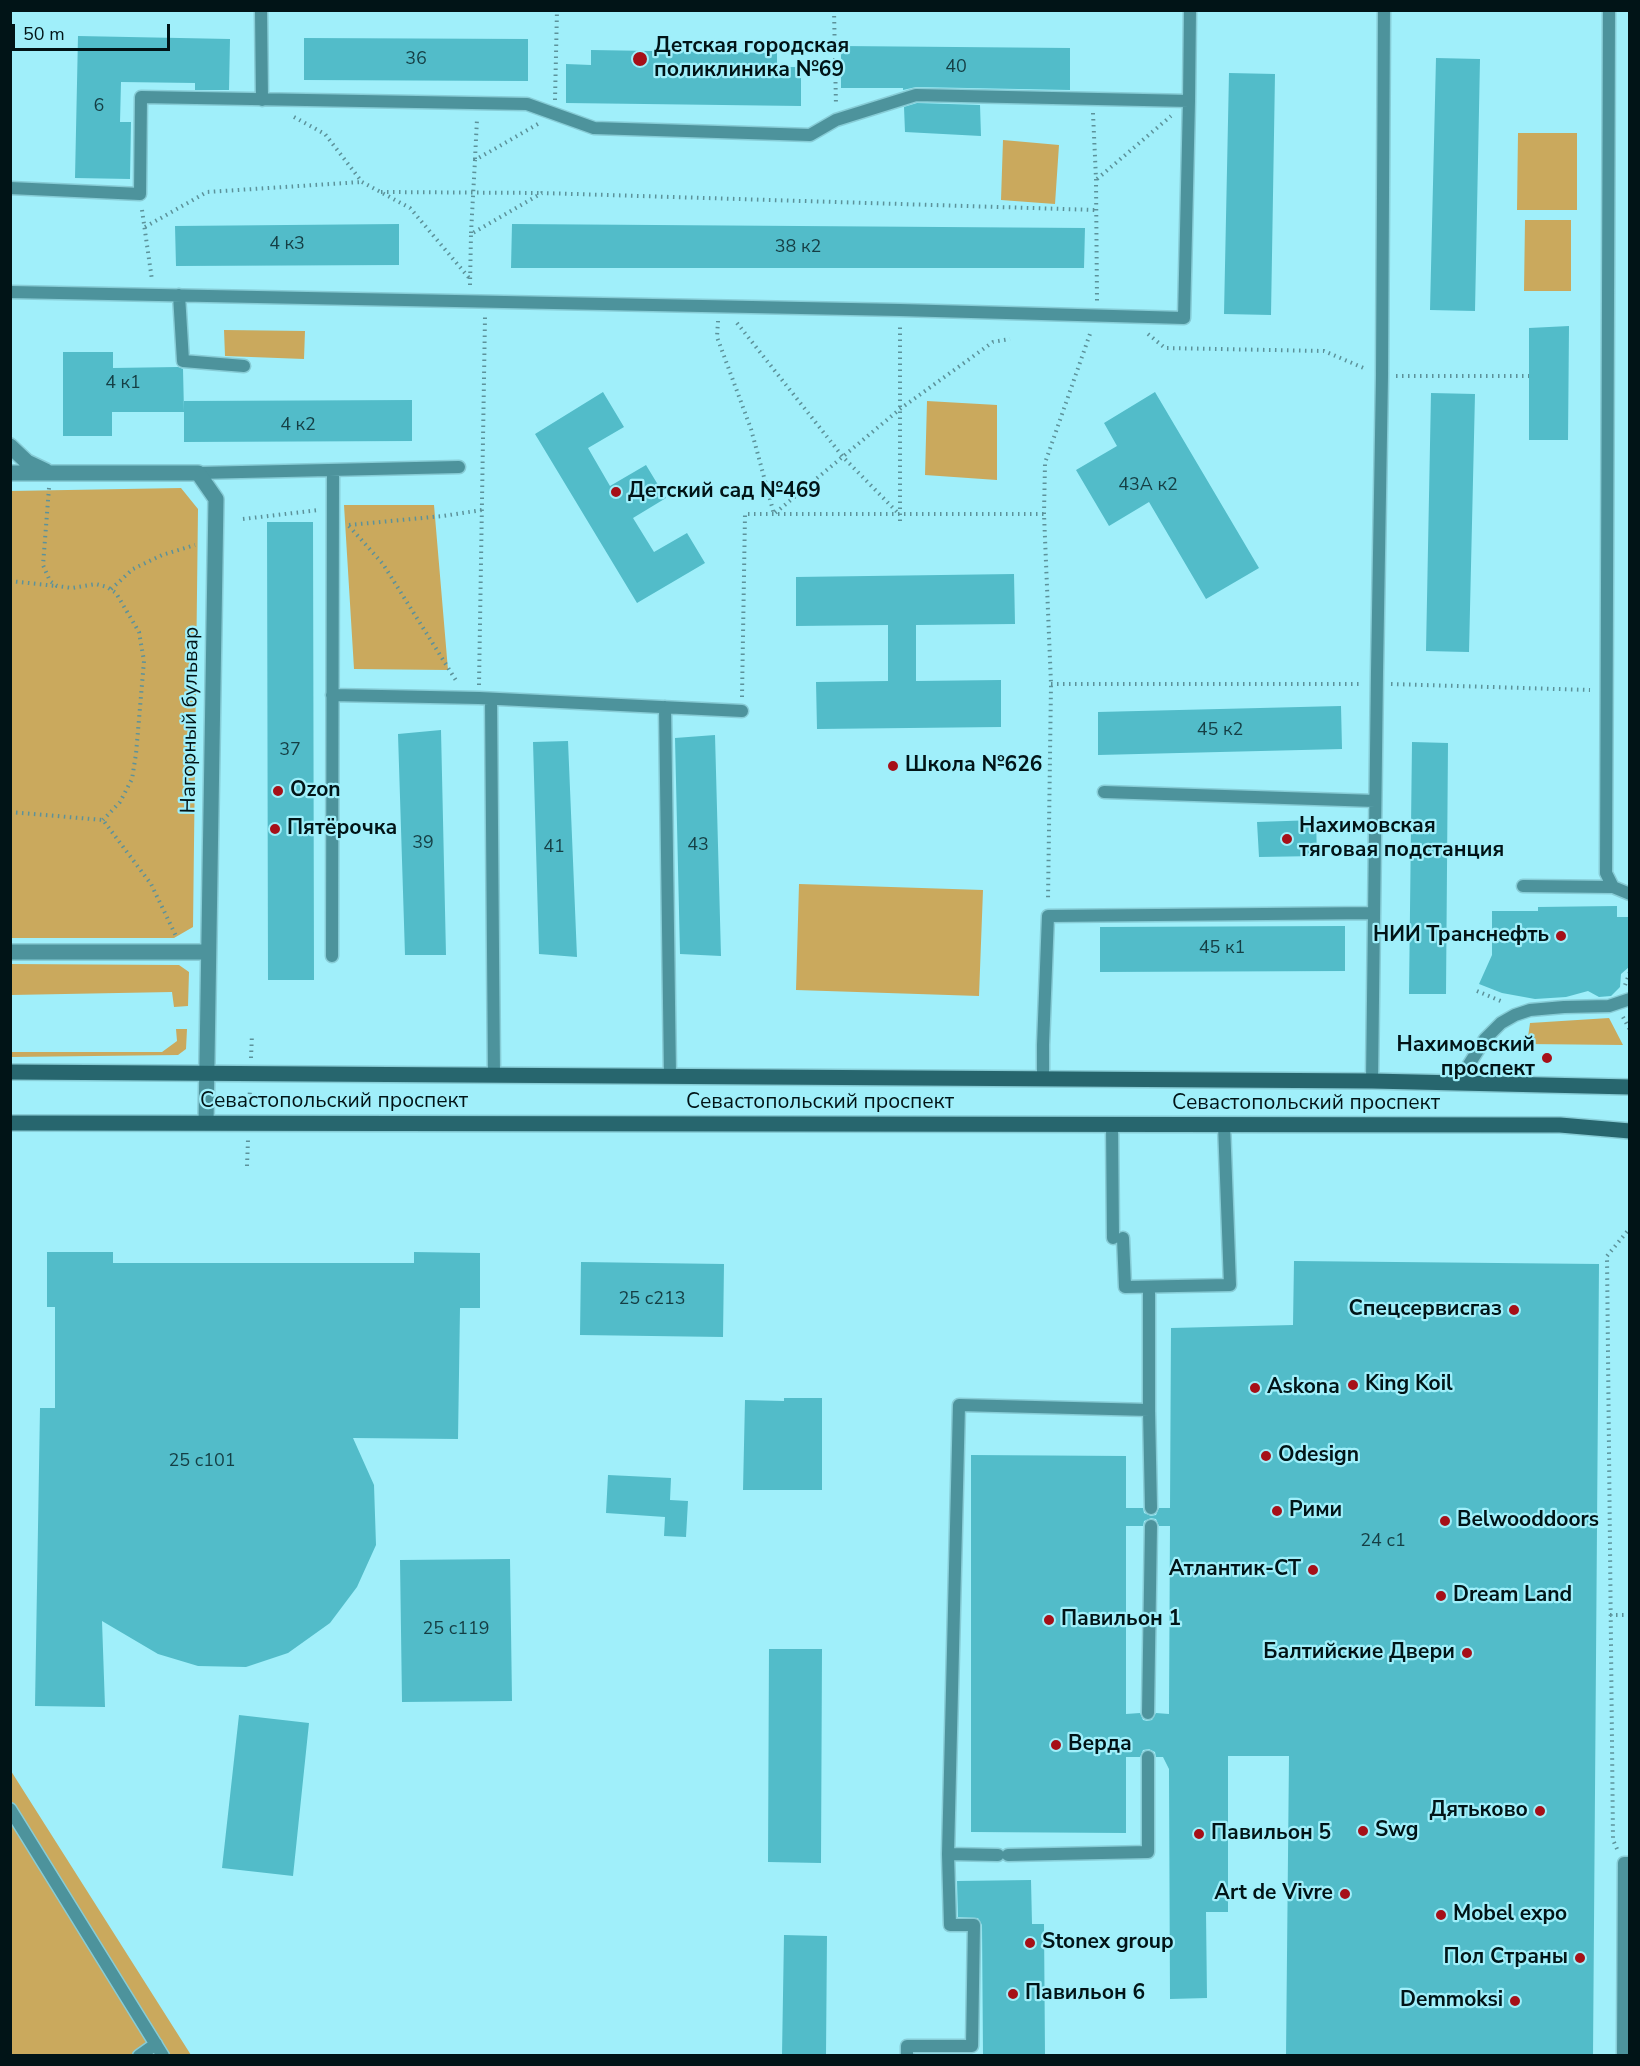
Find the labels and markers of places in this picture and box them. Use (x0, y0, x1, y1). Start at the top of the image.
place label: Детская городская поликлиника №69 (654, 34, 849, 84)
marker: Детская городская поликлиника №69 (631, 50, 649, 68)
place label: Детский сад №469 (628, 479, 821, 505)
marker: Детский сад №469 (609, 485, 623, 499)
place label: Школа №626 (905, 753, 1042, 779)
marker: Школа №626 (886, 759, 900, 773)
place label: Ozon (290, 778, 341, 804)
marker: Ozon (271, 784, 285, 798)
place label: Нахимовская тяговая подстанция (1299, 814, 1504, 864)
place label: Пятёрочка (287, 816, 397, 842)
marker: Пятёрочка (268, 822, 282, 836)
marker: Нахимовская тяговая подстанция (1280, 832, 1294, 846)
place label: НИИ Транснефть (1373, 923, 1549, 949)
marker: НИИ Транснефть (1554, 929, 1568, 943)
place label: Нахимовский проспект (1397, 1033, 1535, 1083)
marker: Нахимовский проспект (1540, 1051, 1554, 1065)
place label: Спецсервисгаз (1348, 1297, 1502, 1323)
marker: Спецсервисгаз (1507, 1303, 1521, 1317)
place label: King Koil (1365, 1372, 1453, 1398)
place label: Askona (1267, 1375, 1340, 1401)
marker: King Koil (1346, 1378, 1360, 1392)
marker: Askona (1248, 1381, 1262, 1395)
place label: Odesign (1278, 1443, 1359, 1469)
marker: Odesign (1259, 1449, 1273, 1463)
place label: Рими (1289, 1498, 1342, 1524)
marker: Рими (1270, 1504, 1284, 1518)
place label: Belwooddoors (1457, 1508, 1599, 1534)
marker: Belwooddoors (1438, 1514, 1452, 1528)
place label: Атлантик-СТ (1169, 1557, 1301, 1583)
marker: Атлантик-СТ (1306, 1563, 1320, 1577)
place label: Dream Land (1453, 1583, 1572, 1609)
marker: Dream Land (1434, 1589, 1448, 1603)
place label: Павильон 1 (1061, 1607, 1181, 1633)
marker: Павильон 1 (1042, 1613, 1056, 1627)
place label: Балтийские Двери (1263, 1640, 1455, 1666)
marker: Балтийские Двери (1460, 1646, 1474, 1660)
place label: Верда (1068, 1732, 1132, 1758)
marker: Верда (1049, 1738, 1063, 1752)
place label: Дятьково (1429, 1798, 1528, 1824)
marker: Дятьково (1533, 1804, 1547, 1818)
place label: Swg (1375, 1818, 1418, 1844)
place label: Павильон 5 (1211, 1821, 1331, 1847)
marker: Swg (1356, 1824, 1370, 1838)
marker: Павильон 5 (1192, 1827, 1206, 1841)
place label: Art de Vivre (1214, 1881, 1333, 1907)
marker: Art de Vivre (1338, 1887, 1352, 1901)
place label: Mobel expo (1453, 1902, 1567, 1928)
marker: Mobel expo (1434, 1908, 1448, 1922)
place label: Stonex group (1042, 1930, 1174, 1956)
marker: Stonex group (1023, 1936, 1037, 1950)
place label: Пол Страны (1444, 1945, 1568, 1971)
marker: Пол Страны (1573, 1951, 1587, 1965)
place label: Павильон 6 (1025, 1981, 1145, 2007)
marker: Павильон 6 (1006, 1987, 1020, 2001)
place label: Demmoksi (1400, 1988, 1503, 2014)
marker: Demmoksi (1508, 1994, 1522, 2008)

